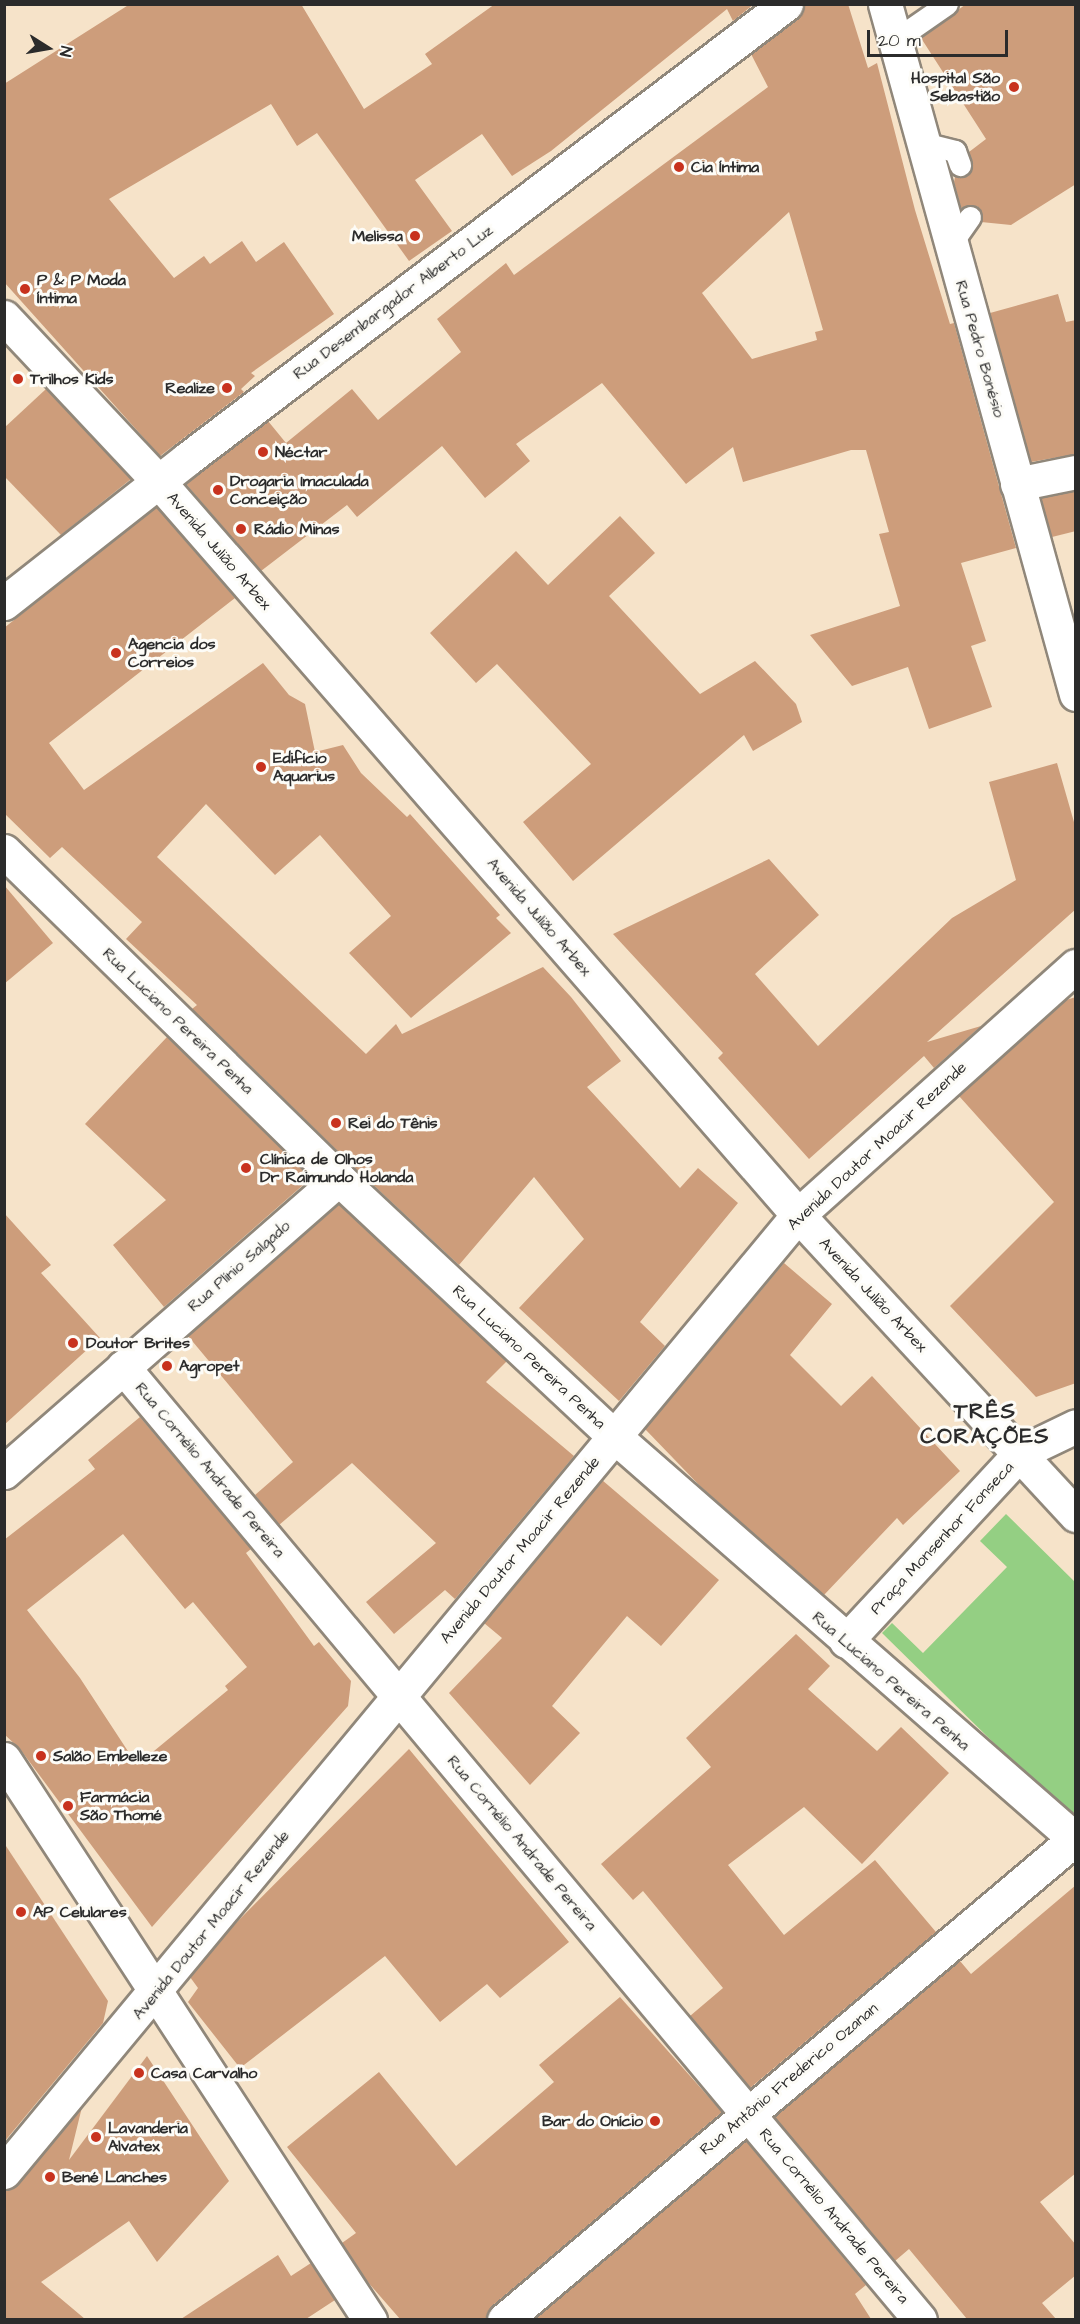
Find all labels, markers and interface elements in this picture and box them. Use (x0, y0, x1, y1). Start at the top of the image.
north arrow (18, 18, 78, 78)
scale bar (870, 18, 1011, 56)
text: 20 m (878, 28, 921, 53)
text: N (54, 44, 77, 58)
place label: Hospital São Sebastião (911, 68, 1000, 106)
marker: Hospital São Sebastião (1005, 78, 1023, 96)
place label: Cia Íntima (691, 157, 759, 177)
marker: Cia Íntima (672, 160, 686, 174)
street label: Rua Desembargador Alberto Luz (289, 221, 497, 383)
place label: Melissa (352, 226, 403, 246)
marker: Melissa (408, 229, 422, 243)
place label: P & P Moda Íntima (37, 270, 126, 308)
street label: Rua Pedro Bonésio (951, 278, 1009, 420)
marker: P & P Moda Íntima (18, 282, 32, 296)
place label: Trilhos Kids (30, 369, 113, 389)
marker: Trilhos Kids (11, 372, 25, 386)
place label: Realize (165, 378, 215, 398)
marker: Realize (220, 381, 234, 395)
place label: Néctar (275, 442, 327, 462)
marker: Néctar (256, 445, 270, 459)
place label: Drogaria Imaculada Conceição (230, 471, 369, 509)
marker: Drogaria Imaculada Conceição (211, 483, 225, 497)
street label: Avenida Julião Arbex (163, 488, 275, 614)
place label: Rádio Minas (254, 519, 339, 539)
marker: Rádio Minas (232, 520, 250, 538)
place label: Agencia dos Correios (128, 634, 215, 672)
marker: Agencia dos Correios (109, 646, 123, 660)
place label: Edifício Aquarius (273, 748, 335, 786)
marker: Edifício Aquarius (254, 760, 268, 774)
street label: Avenida Julião Arbex (483, 854, 595, 980)
street label: Rua Luciano Pereira Penha (99, 944, 257, 1098)
street label: Avenida Doutor Moacir Rezende (783, 1058, 971, 1234)
place label: Rei do Tênis (348, 1113, 438, 1133)
marker: Rei do Tênis (329, 1116, 343, 1130)
place label: Clínica de Olhos Dr Raimundo Holanda (260, 1149, 413, 1187)
marker: Clínica de Olhos Dr Raimundo Holanda (237, 1159, 255, 1177)
street label: Rua Plínio Salgado (184, 1216, 294, 1316)
street label: Avenida Julião Arbex (815, 1234, 931, 1356)
street label: Rua Luciano Pereira Penha (448, 1281, 610, 1433)
place label: Doutor Brites (86, 1333, 190, 1353)
marker: Doutor Brites (64, 1334, 82, 1352)
place label: Agropet (179, 1356, 239, 1376)
marker: Agropet (160, 1359, 174, 1373)
street label: Rua Cornélio Andrade Pereira (131, 1379, 289, 1561)
district label: TRÊS CORAÇÕES (920, 1398, 1050, 1450)
street label: Avenida Doutor Moacir Rezende (436, 1453, 604, 1647)
street label: Praça Monsenhor Fonseca (866, 1458, 1018, 1618)
street label: Rua Luciano Pereira Penha (808, 1607, 974, 1755)
place label: Salão Embelleze (53, 1746, 167, 1766)
marker: Salão Embelleze (34, 1749, 48, 1763)
street label: Rua Cornélio Andrade Pereira (443, 1752, 601, 1934)
place label: Farmácia São Thomé (80, 1787, 162, 1825)
marker: Farmácia São Thomé (61, 1799, 75, 1813)
street label: Avenida Doutor Moacir Rezende (129, 1826, 293, 2024)
place label: AP Celulares (33, 1902, 127, 1922)
marker: AP Celulares (14, 1905, 28, 1919)
street label: Rua Antônio Frederico Ozanan (696, 1999, 882, 2159)
place label: Casa Carvalho (151, 2063, 257, 2083)
marker: Casa Carvalho (132, 2066, 146, 2080)
place label: Bar do Onício (542, 2111, 643, 2131)
marker: Bar do Onício (648, 2114, 662, 2128)
place label: Lavanderia Alvatex (108, 2118, 188, 2156)
street label: Rua Cornélio Andrade Pereira (755, 2125, 913, 2307)
marker: Lavanderia Alvatex (89, 2130, 103, 2144)
place label: Bené Lanches (62, 2167, 167, 2187)
marker: Bené Lanches (43, 2170, 57, 2184)

